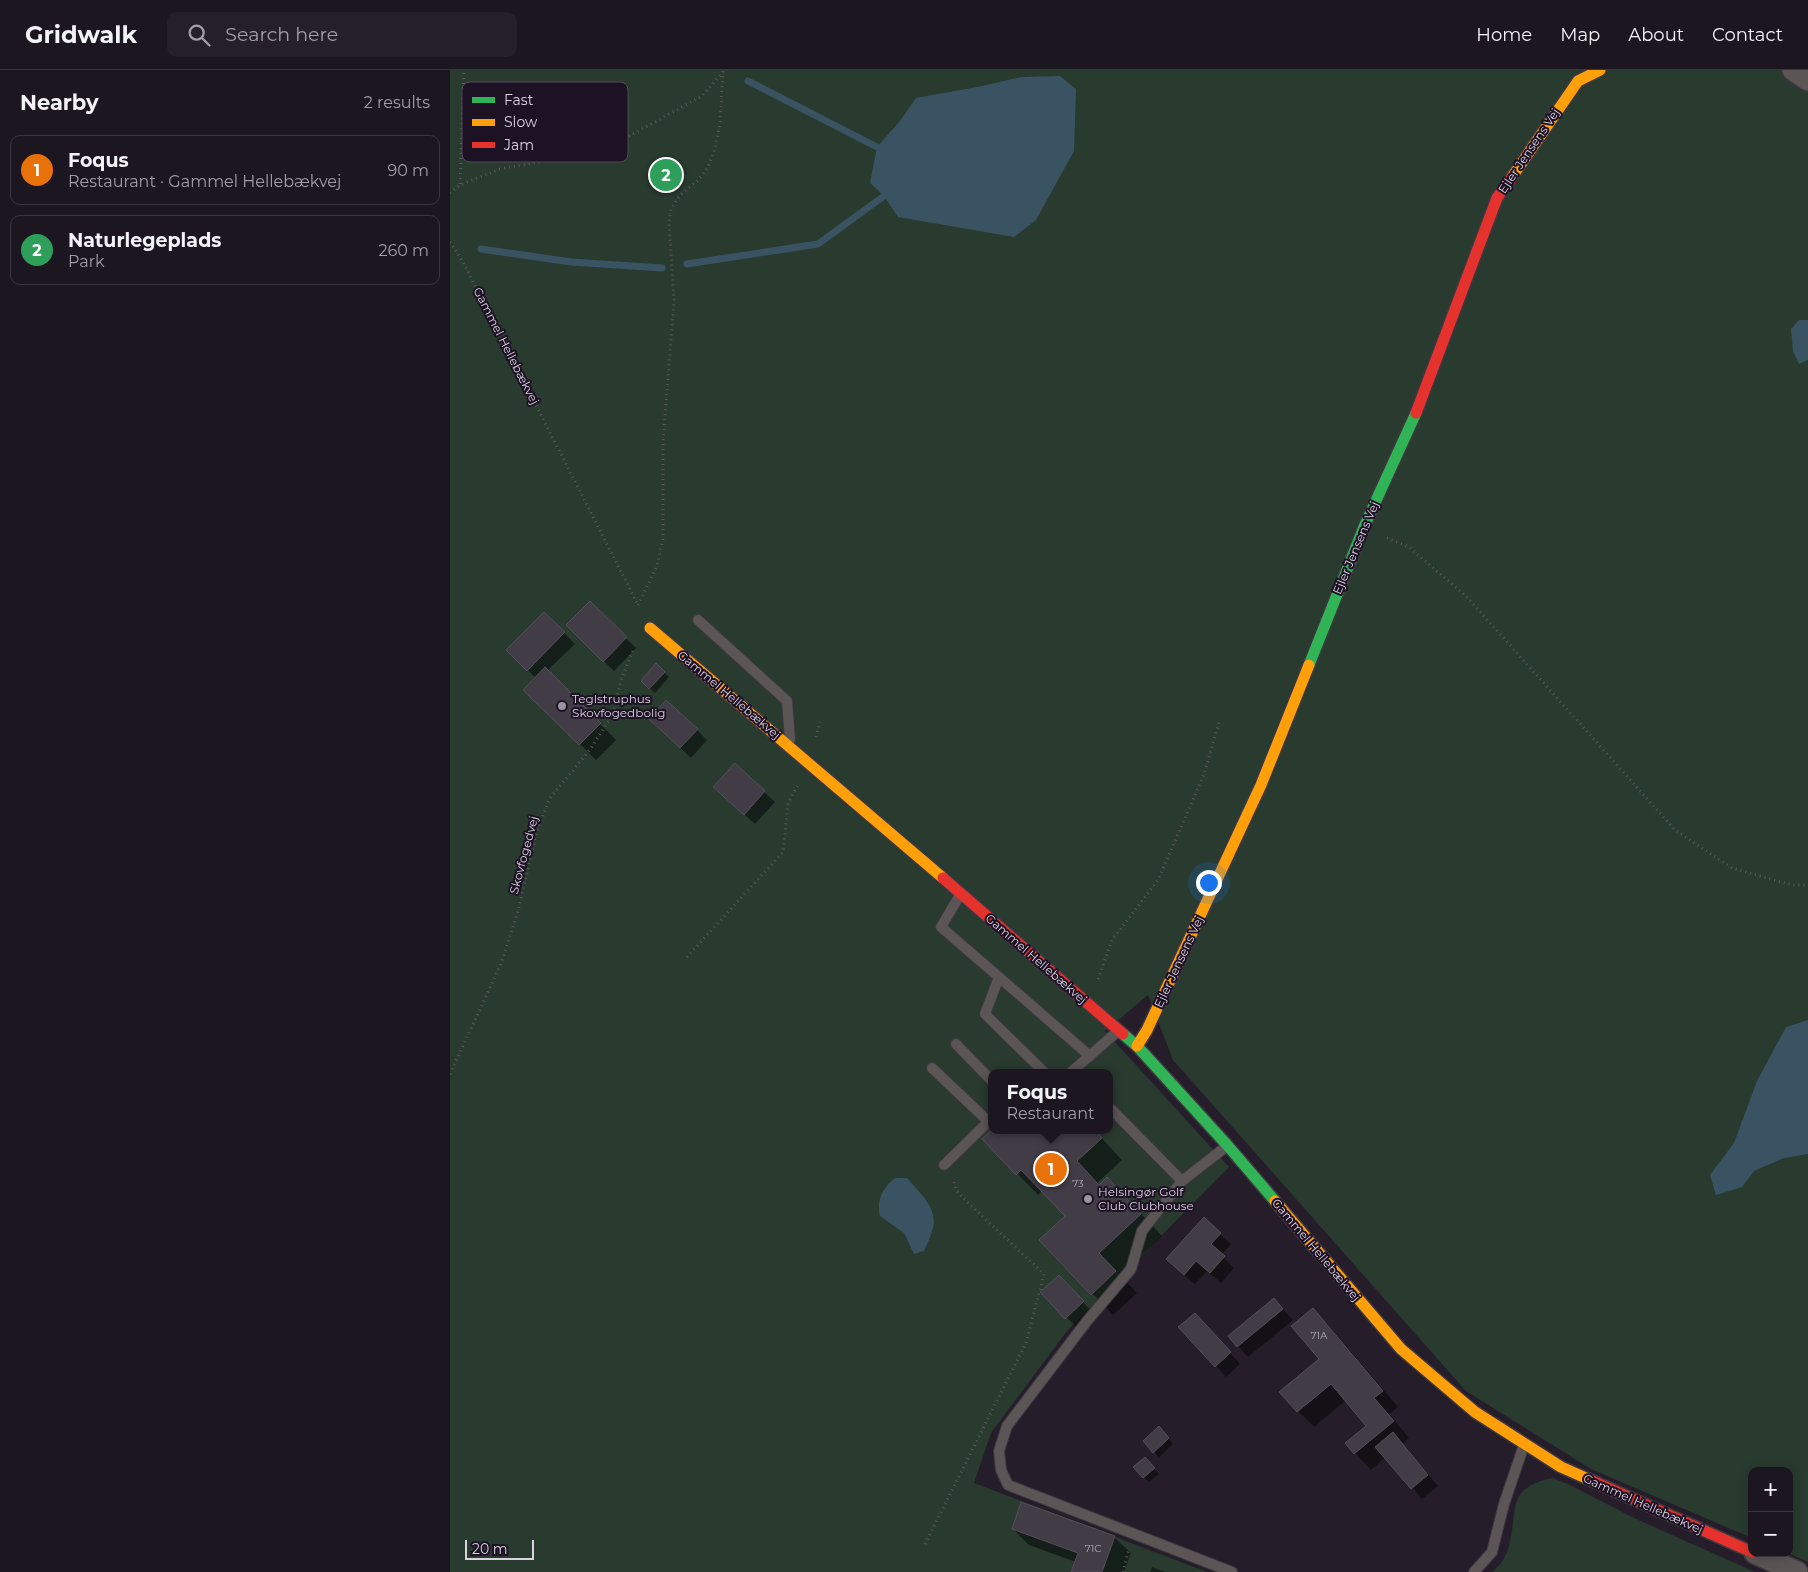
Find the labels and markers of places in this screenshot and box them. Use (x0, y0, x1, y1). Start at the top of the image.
pin: 2 (650, 156, 682, 194)
place label: Teglstruphus Skovfogedbolig (572, 691, 666, 720)
marker: Teglstruphus Skovfogedbolig (556, 700, 568, 712)
pin: 1 (1035, 1150, 1067, 1188)
place label: Helsingør Golf Club Clubhouse (1098, 1184, 1194, 1213)
marker: Helsingør Golf Club Clubhouse (1082, 1193, 1094, 1205)

